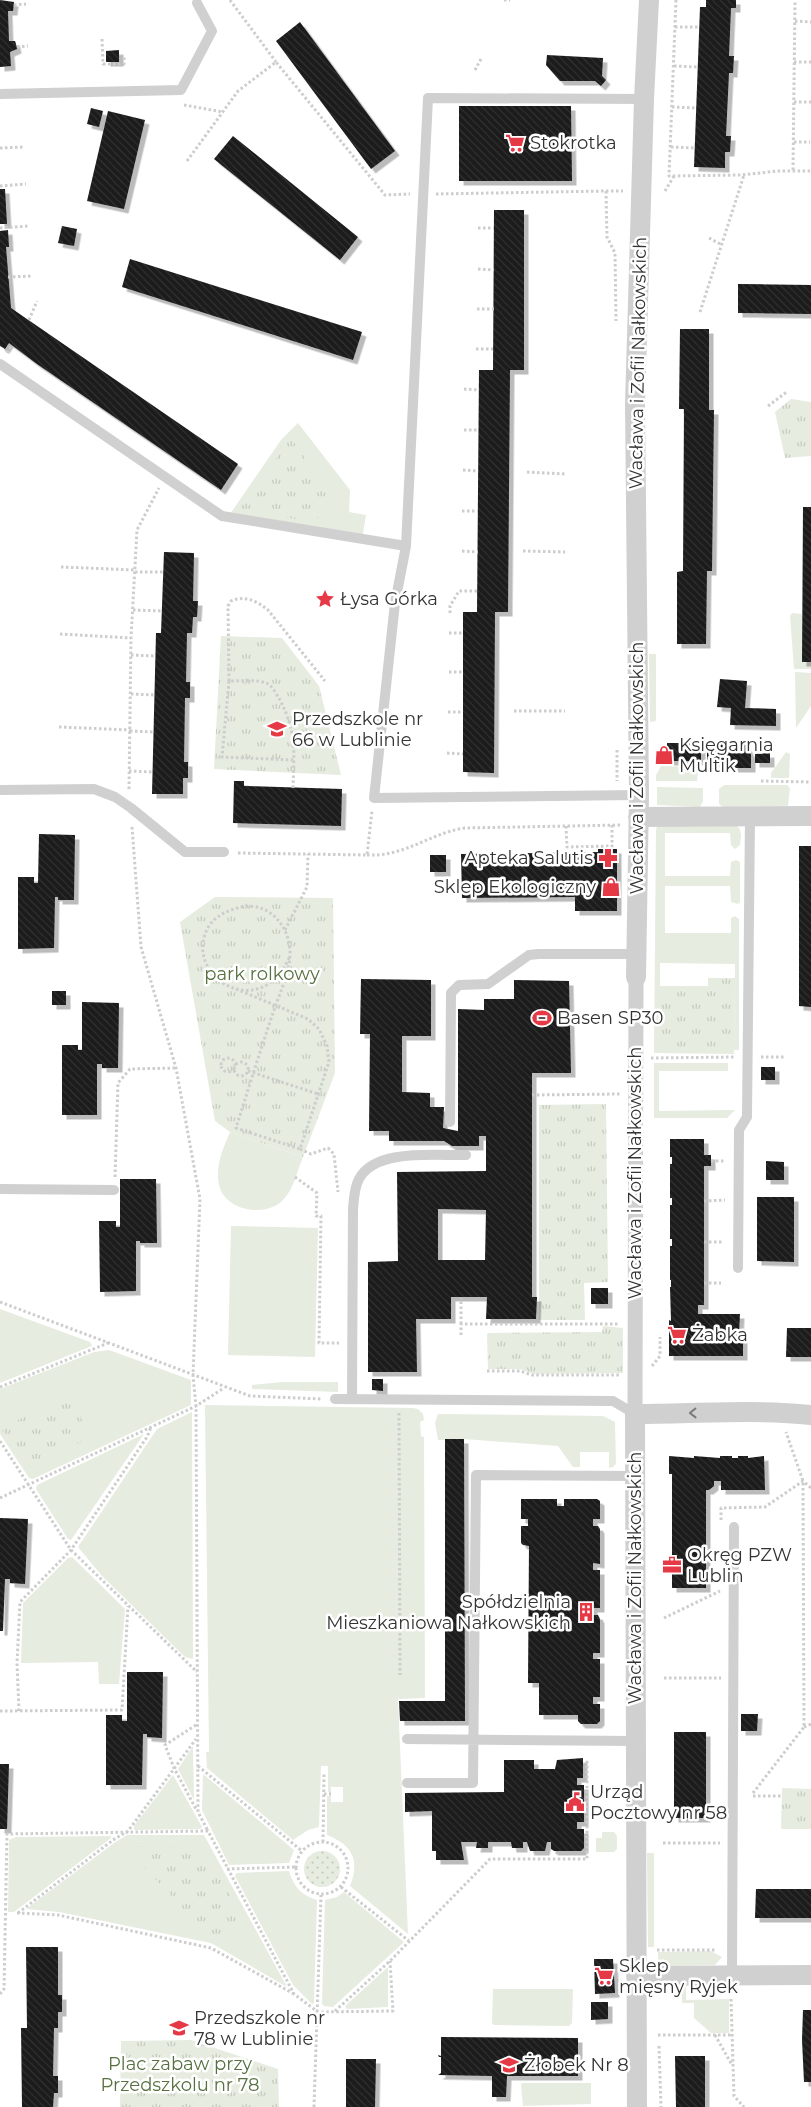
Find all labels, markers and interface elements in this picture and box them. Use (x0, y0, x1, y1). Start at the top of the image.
supermarket icon: Stokrotka (504, 132, 526, 154)
place label: Stokrotka (530, 132, 617, 154)
street label: Wacława i Zofii Nałkowskich (625, 236, 651, 490)
place icon: Łysa Górka (314, 588, 336, 610)
place label: Łysa Górka (340, 588, 438, 610)
street label: Wacława i Zofii Nałkowskich (626, 642, 648, 894)
place label: Przedszkole nr 66 w Lublinie (292, 708, 423, 751)
school or university icon: Przedszkole nr 66 w Lublinie (266, 718, 288, 740)
place label: Księgarnia Multik (679, 734, 774, 777)
shop icon: Księgarnia Multik (653, 744, 675, 766)
place label: Apteka Salutis (465, 847, 593, 869)
pharmacy icon: Apteka Salutis (597, 847, 619, 869)
place label: Sklep Ekologiczny (434, 876, 596, 898)
shop icon: Sklep Ekologiczny (600, 876, 622, 898)
park label: park rolkowy (204, 963, 320, 985)
sports icon: Basen SP30 (531, 1007, 553, 1029)
place label: Basen SP30 (557, 1007, 664, 1029)
street label: Wacława i Zofii Nałkowskich (624, 1047, 646, 1299)
supermarket icon: Żabka (666, 1324, 688, 1346)
place label: Żabka (692, 1324, 748, 1346)
one-way arrow (689, 1408, 696, 1418)
street label: Wacława i Zofii Nałkowskich (624, 1452, 646, 1704)
place label: Okręg PZW Lublin (687, 1544, 792, 1587)
office icon: Okręg PZW Lublin (661, 1554, 683, 1576)
place label: Spółdzielnia Mieszkaniowa Nałkowskich (326, 1591, 571, 1634)
building icon: Spółdzielnia Mieszkaniowa Nałkowskich (575, 1601, 597, 1623)
place label: Urząd Pocztowy nr 58 (590, 1781, 727, 1824)
public building icon: Urząd Pocztowy nr 58 (564, 1791, 586, 1813)
place label: Sklep mięsny Ryjek (619, 1955, 738, 1998)
supermarket icon: Sklep mięsny Ryjek (593, 1965, 615, 1987)
place label: Przedszkole nr 78 w Lublinie (194, 2007, 325, 2050)
school or university icon: Przedszkole nr 78 w Lublinie (168, 2017, 190, 2039)
park label: Plac zabaw przy Przedszkolu nr 78 (100, 2053, 260, 2096)
school or university icon: Żłobek Nr 8 (498, 2054, 520, 2076)
place label: Żłobek Nr 8 (524, 2054, 629, 2076)

